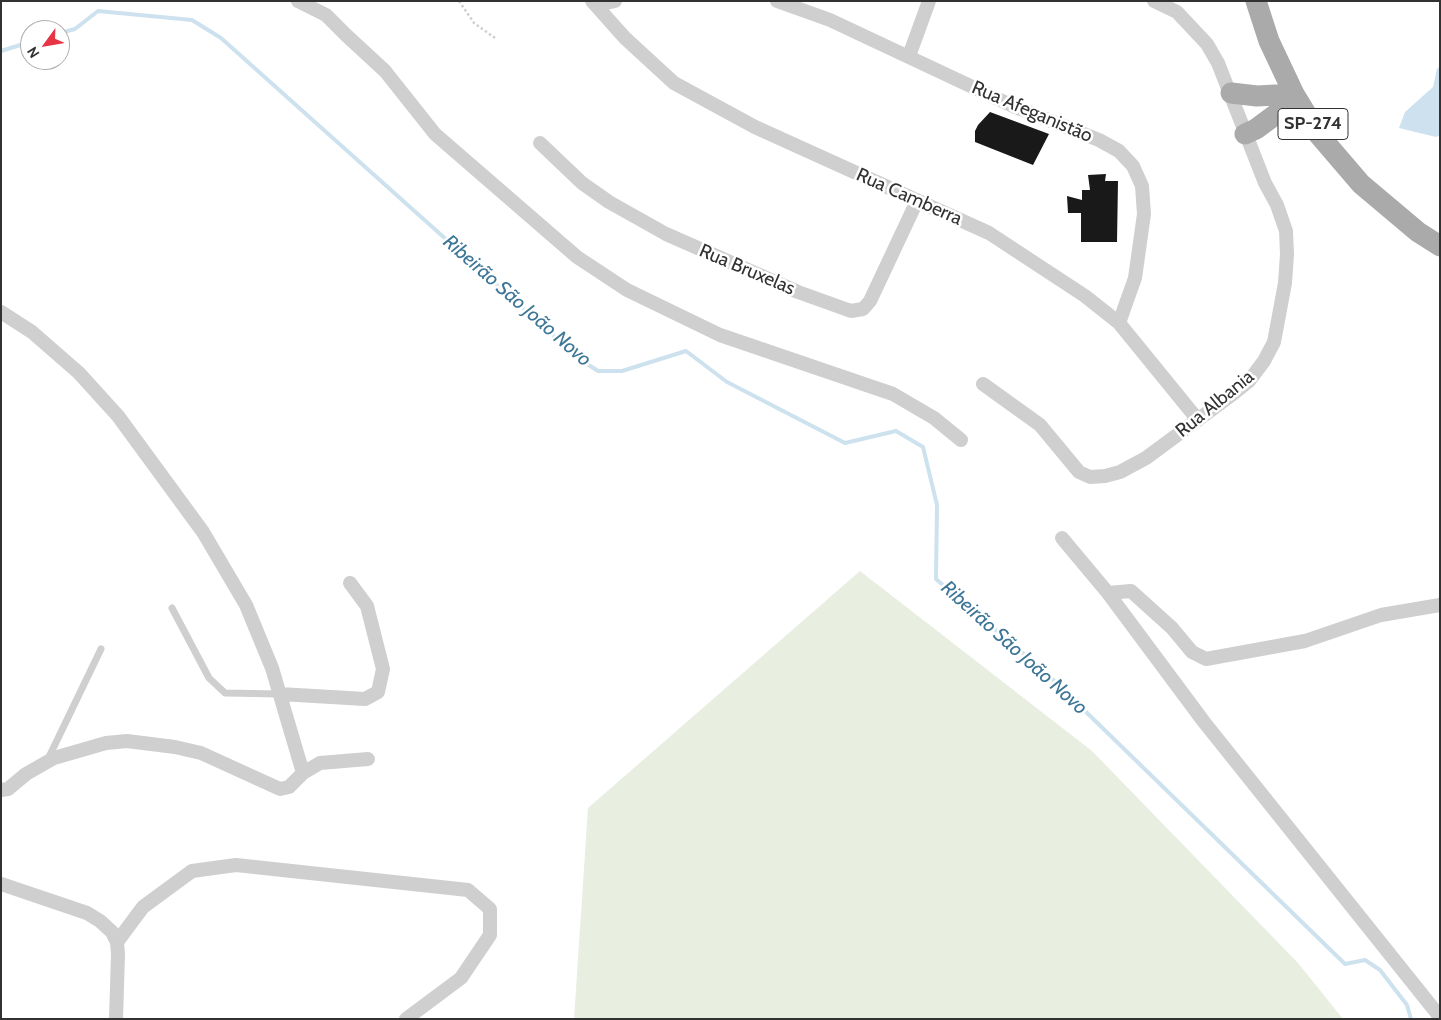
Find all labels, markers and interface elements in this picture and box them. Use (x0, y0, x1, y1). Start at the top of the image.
north arrow (20, 20, 70, 70)
text: N (23, 43, 43, 61)
street label: Rua Afeganistão (968, 76, 1096, 148)
road number: SP-274 (1278, 108, 1348, 140)
street label: Rua Camberra (853, 164, 965, 230)
water label: Ribeirão São João Novo (438, 230, 596, 372)
street label: Rua Bruxelas (696, 240, 798, 300)
street label: Rua Albania (1171, 366, 1259, 442)
water label: Ribeirão São João Novo (936, 576, 1092, 720)

